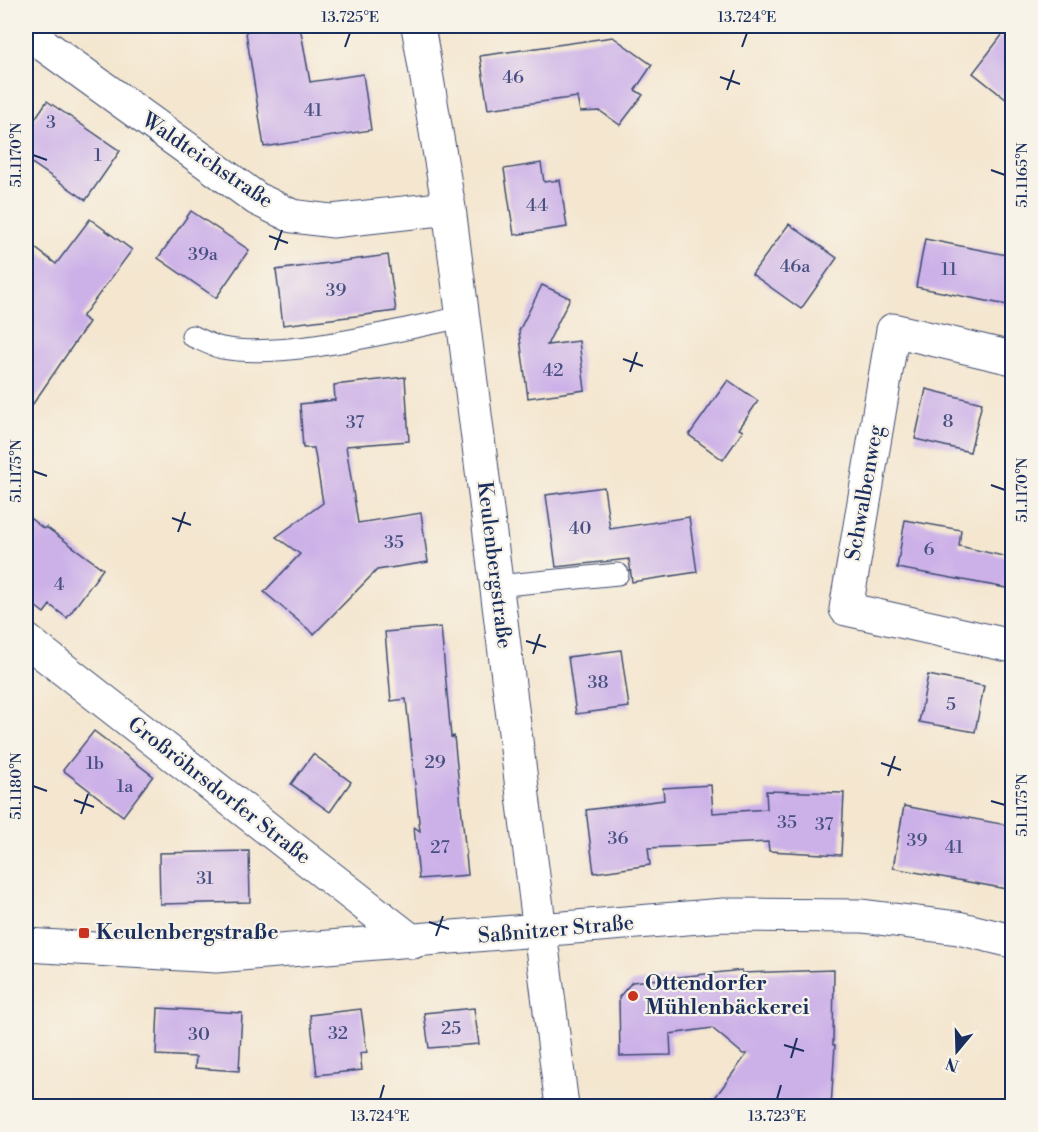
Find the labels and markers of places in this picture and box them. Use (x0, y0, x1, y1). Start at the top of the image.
place label: Keulenbergstraße (96, 920, 279, 946)
marker: Keulenbergstraße (77, 926, 91, 940)
place label: Ottendorfer Mühlenbäckerei (645, 971, 809, 1021)
marker: Ottendorfer Mühlenbäckerei (626, 989, 640, 1003)

